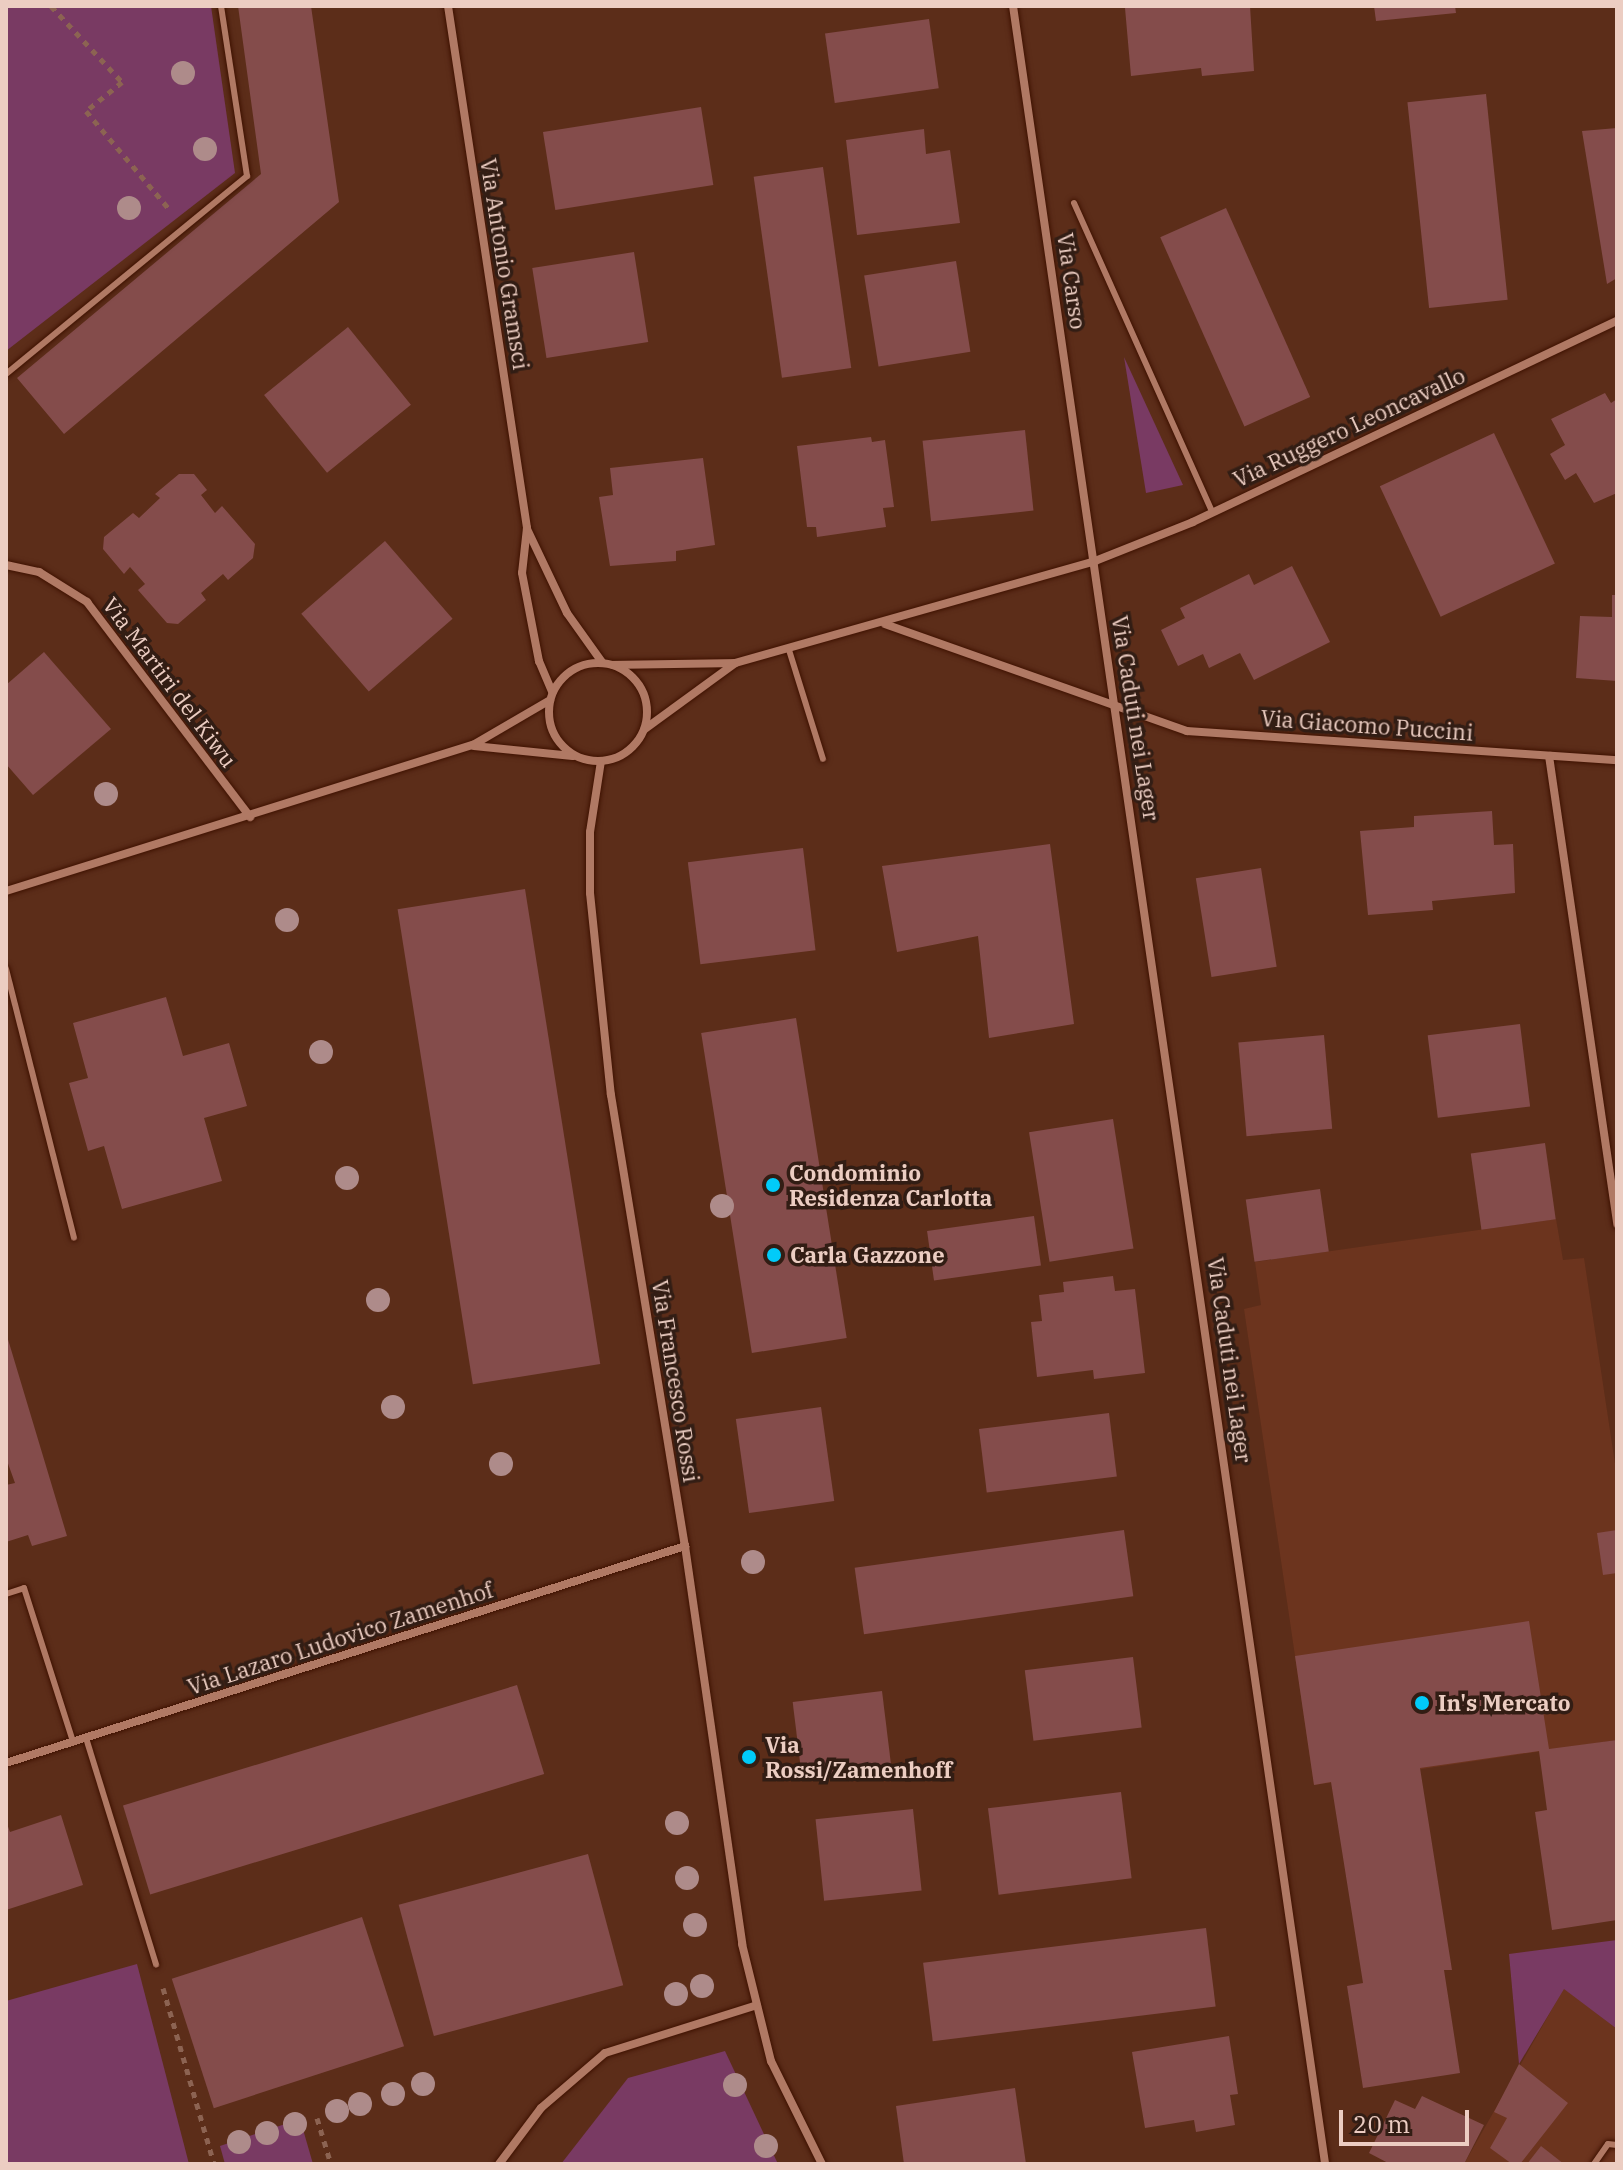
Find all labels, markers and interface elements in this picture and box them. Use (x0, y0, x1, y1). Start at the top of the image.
street label: Via Antonio Gramsci (475, 156, 535, 372)
street label: Via Carso (1052, 231, 1092, 331)
street label: Via Ruggero Leoncavallo (1229, 362, 1469, 492)
street label: Via Martiri del Kiwu (97, 592, 243, 772)
street label: Via Caduti nei Lager (1107, 614, 1165, 822)
street label: Via Giacomo Puccini (1260, 704, 1474, 746)
place label: Condominio Residenza Carlotta (789, 1159, 992, 1210)
marker: Condominio Residenza Carlotta (764, 1176, 782, 1194)
place label: Carla Gazzone (790, 1242, 945, 1268)
marker: Carla Gazzone (765, 1246, 783, 1264)
street label: Via Caduti nei Lager (1203, 1256, 1257, 1464)
street label: Via Francesco Rossi (647, 1278, 705, 1484)
street label: Via Lazaro Ludovico Zamenhof (184, 1576, 496, 1700)
place label: In's Mercato (1438, 1690, 1571, 1716)
marker: In's Mercato (1413, 1694, 1431, 1712)
place label: Via Rossi/Zamenhoff (765, 1731, 952, 1782)
marker: Via Rossi/Zamenhoff (740, 1748, 758, 1766)
scale bar (1343, 2094, 1473, 2144)
text: 20 m (1353, 2108, 1410, 2140)

